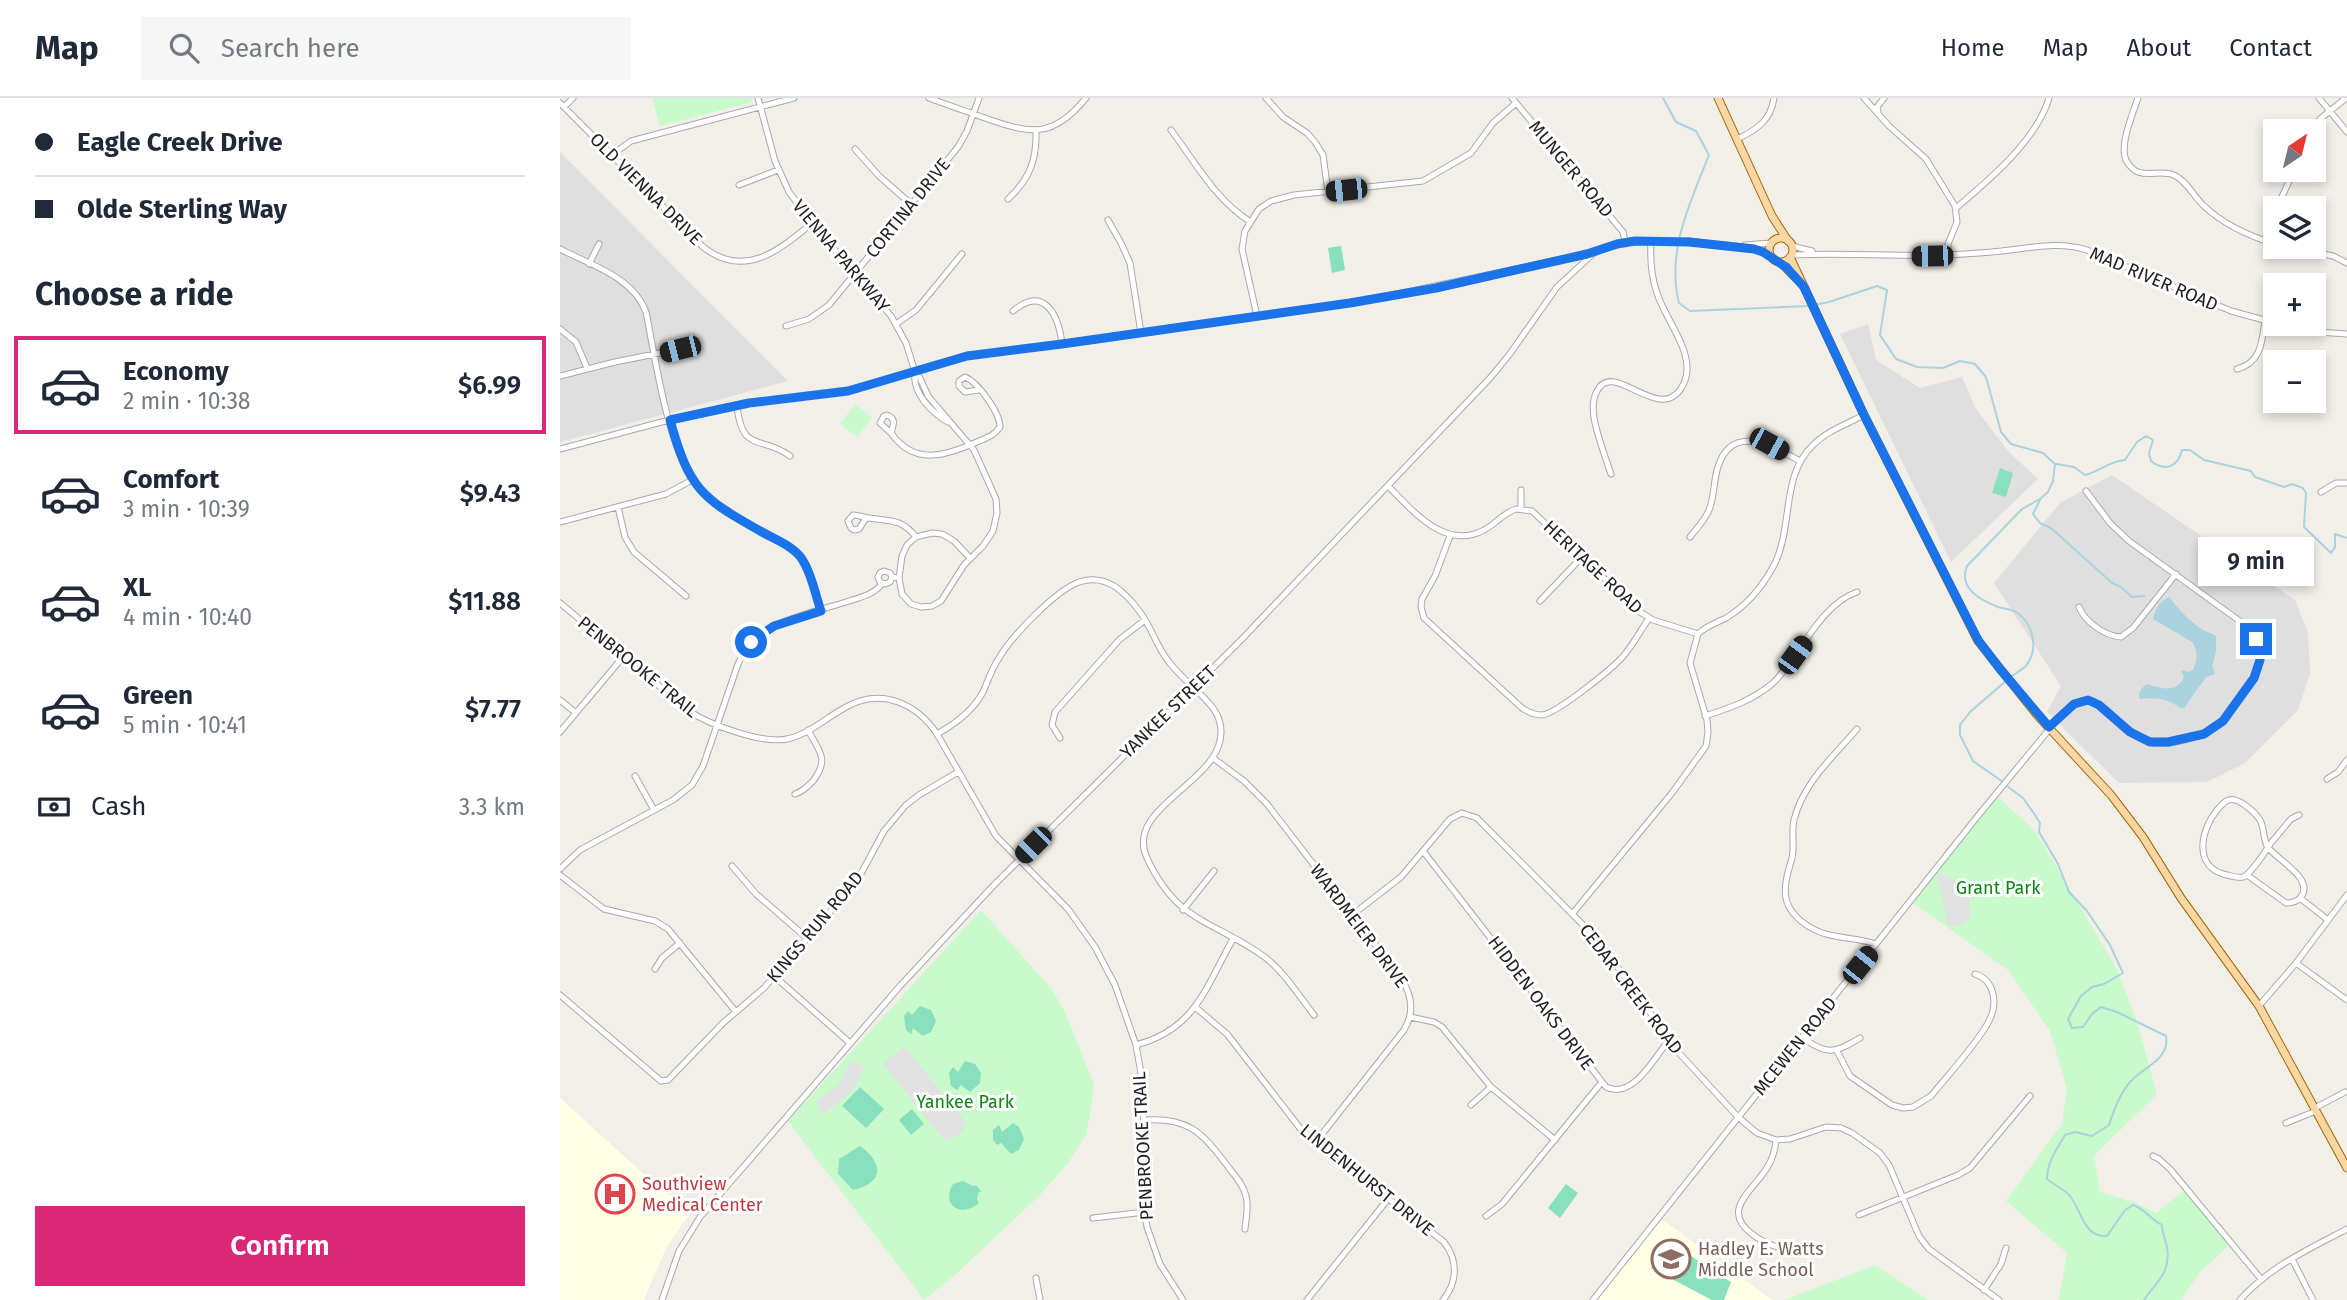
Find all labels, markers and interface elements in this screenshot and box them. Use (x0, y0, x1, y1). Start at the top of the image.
search box (141, 17, 631, 80)
text: Map (35, 28, 99, 68)
icon: search (165, 29, 203, 67)
text: Search here (221, 33, 360, 64)
text: Home (1941, 34, 2005, 62)
text: Map (2043, 34, 2089, 62)
text: About (2127, 34, 2191, 62)
text: Contact (2229, 34, 2312, 62)
street label: MUNGER ROAD (1524, 116, 1618, 222)
north arrow (2263, 119, 2326, 182)
map controls (2263, 119, 2326, 413)
text: Eagle Creek Drive (77, 127, 282, 158)
street label: OLD VIENNA DRIVE (585, 128, 707, 250)
street label: CORTINA DRIVE (861, 154, 955, 262)
car (1325, 177, 1368, 203)
text: Olde Sterling Way (77, 194, 287, 225)
street label: VIENNA PARKWAY (788, 195, 894, 317)
button: layers (2263, 196, 2326, 259)
street label: MAD RIVER ROAD (2087, 242, 2221, 316)
car (1911, 245, 1954, 267)
button: + (2263, 273, 2326, 336)
text: Choose a ride (35, 275, 233, 313)
car (658, 334, 703, 364)
button: − (2263, 350, 2326, 413)
icon: car (39, 354, 102, 417)
text: Economy (123, 356, 229, 387)
text: $6.99 (458, 370, 521, 401)
text: 2 min · 10:38 (123, 387, 251, 415)
car (1746, 425, 1793, 463)
icon: car (39, 462, 102, 525)
text: Comfort (123, 464, 219, 495)
text: $9.43 (460, 478, 521, 509)
text: 3 min · 10:39 (123, 495, 250, 523)
street label: HERITAGE ROAD (1539, 516, 1647, 618)
callout: 9 min (2198, 538, 2314, 587)
text: 9 min (2227, 547, 2285, 575)
icon: car (39, 570, 102, 633)
text: XL (123, 572, 151, 603)
text: $11.88 (448, 586, 521, 617)
text: 4 min · 10:40 (123, 603, 252, 631)
street label: PENBROOKE TRAIL (573, 612, 703, 722)
route end (2240, 623, 2272, 655)
route start (735, 626, 767, 658)
car (1775, 632, 1816, 678)
street label: YANKEE STREET (1116, 660, 1221, 763)
icon: car (39, 678, 102, 741)
text: Green (123, 680, 193, 711)
text: $7.77 (465, 694, 521, 725)
text: 5 min · 10:41 (123, 711, 247, 739)
icon: cash (35, 788, 73, 826)
text: Cash (91, 791, 147, 822)
text: 3.3 km (459, 793, 525, 821)
car (1011, 823, 1056, 867)
street label: WARDMEIER DRIVE (1305, 860, 1413, 992)
street label: KINGS RUN ROAD (762, 867, 868, 987)
park label: Grant Park (1956, 877, 2041, 899)
street label: CEDAR CREEK ROAD (1575, 919, 1687, 1059)
street label: HIDDEN OAKS DRIVE (1483, 932, 1599, 1074)
car (1839, 942, 1882, 988)
street label: MCEWEN ROAD (1749, 992, 1841, 1100)
street label: PENBROOKE TRAIL (1128, 1071, 1158, 1221)
park label: Yankee Park (916, 1091, 1015, 1113)
street label: LINDENHURST DRIVE (1296, 1119, 1438, 1241)
hospital icon: Southview Medical Center (594, 1173, 636, 1215)
place label: Southview Medical Center (642, 1173, 763, 1216)
button: Confirm (35, 1206, 525, 1286)
school or university icon: Hadley E. Watts Middle School (1650, 1238, 1692, 1280)
place label: Hadley E. Watts Middle School (1698, 1238, 1824, 1281)

